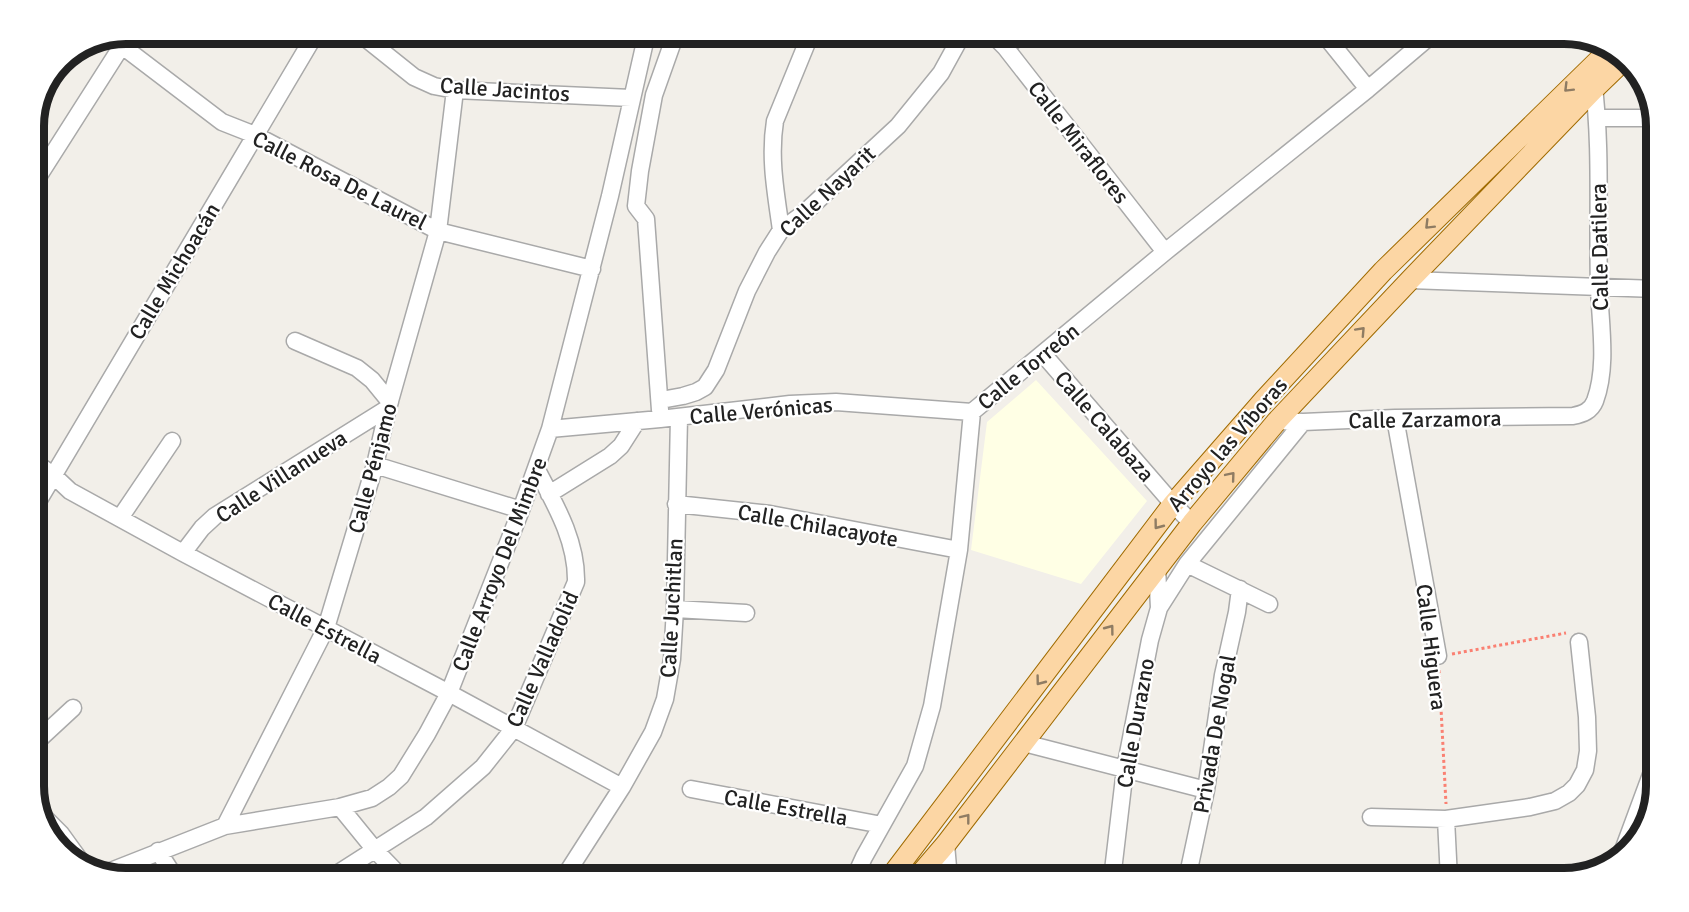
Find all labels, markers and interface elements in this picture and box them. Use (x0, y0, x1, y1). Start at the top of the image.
street label: Calle Jacintos (439, 71, 571, 108)
street label: Calle Miraflores (1022, 75, 1135, 209)
one-way arrow (1565, 81, 1576, 92)
street label: Calle Rosa De Laurel (248, 125, 432, 236)
street label: Calle Nayarit (774, 140, 881, 243)
street label: Calle Datilera (1585, 183, 1614, 311)
street label: Calle Michoacán (123, 198, 226, 345)
one-way arrow (1426, 218, 1437, 229)
street label: Calle Torreón (972, 317, 1085, 416)
one-way arrow (1354, 328, 1365, 338)
street label: Calle Calabaza (1049, 365, 1160, 487)
street label: Arroyo las Víboras (1162, 372, 1293, 517)
street label: Calle Verónicas (688, 391, 834, 430)
street label: Calle Pénjamo (342, 400, 403, 536)
street label: Calle Zarzamora (1348, 405, 1502, 434)
street label: Calle Villanueva (211, 424, 352, 529)
street label: Calle Arroyo Del Mimbre (446, 453, 553, 675)
one-way arrow (1223, 472, 1234, 483)
street label: Calle Chilacayote (736, 498, 900, 553)
one-way arrow (1154, 519, 1165, 530)
street label: Calle Juchitlan (654, 537, 689, 679)
street label: Calle Higuera (1410, 582, 1453, 712)
street label: Calle Estrella (263, 587, 386, 670)
street label: Calle Valladolid (500, 587, 585, 732)
one-way arrow (1103, 625, 1114, 636)
street label: Privada De Nogal (1187, 653, 1242, 816)
street label: Calle Durazno (1111, 656, 1160, 790)
one-way arrow (1036, 674, 1047, 685)
street label: Calle Estrella (722, 783, 850, 832)
one-way arrow (959, 813, 970, 824)

